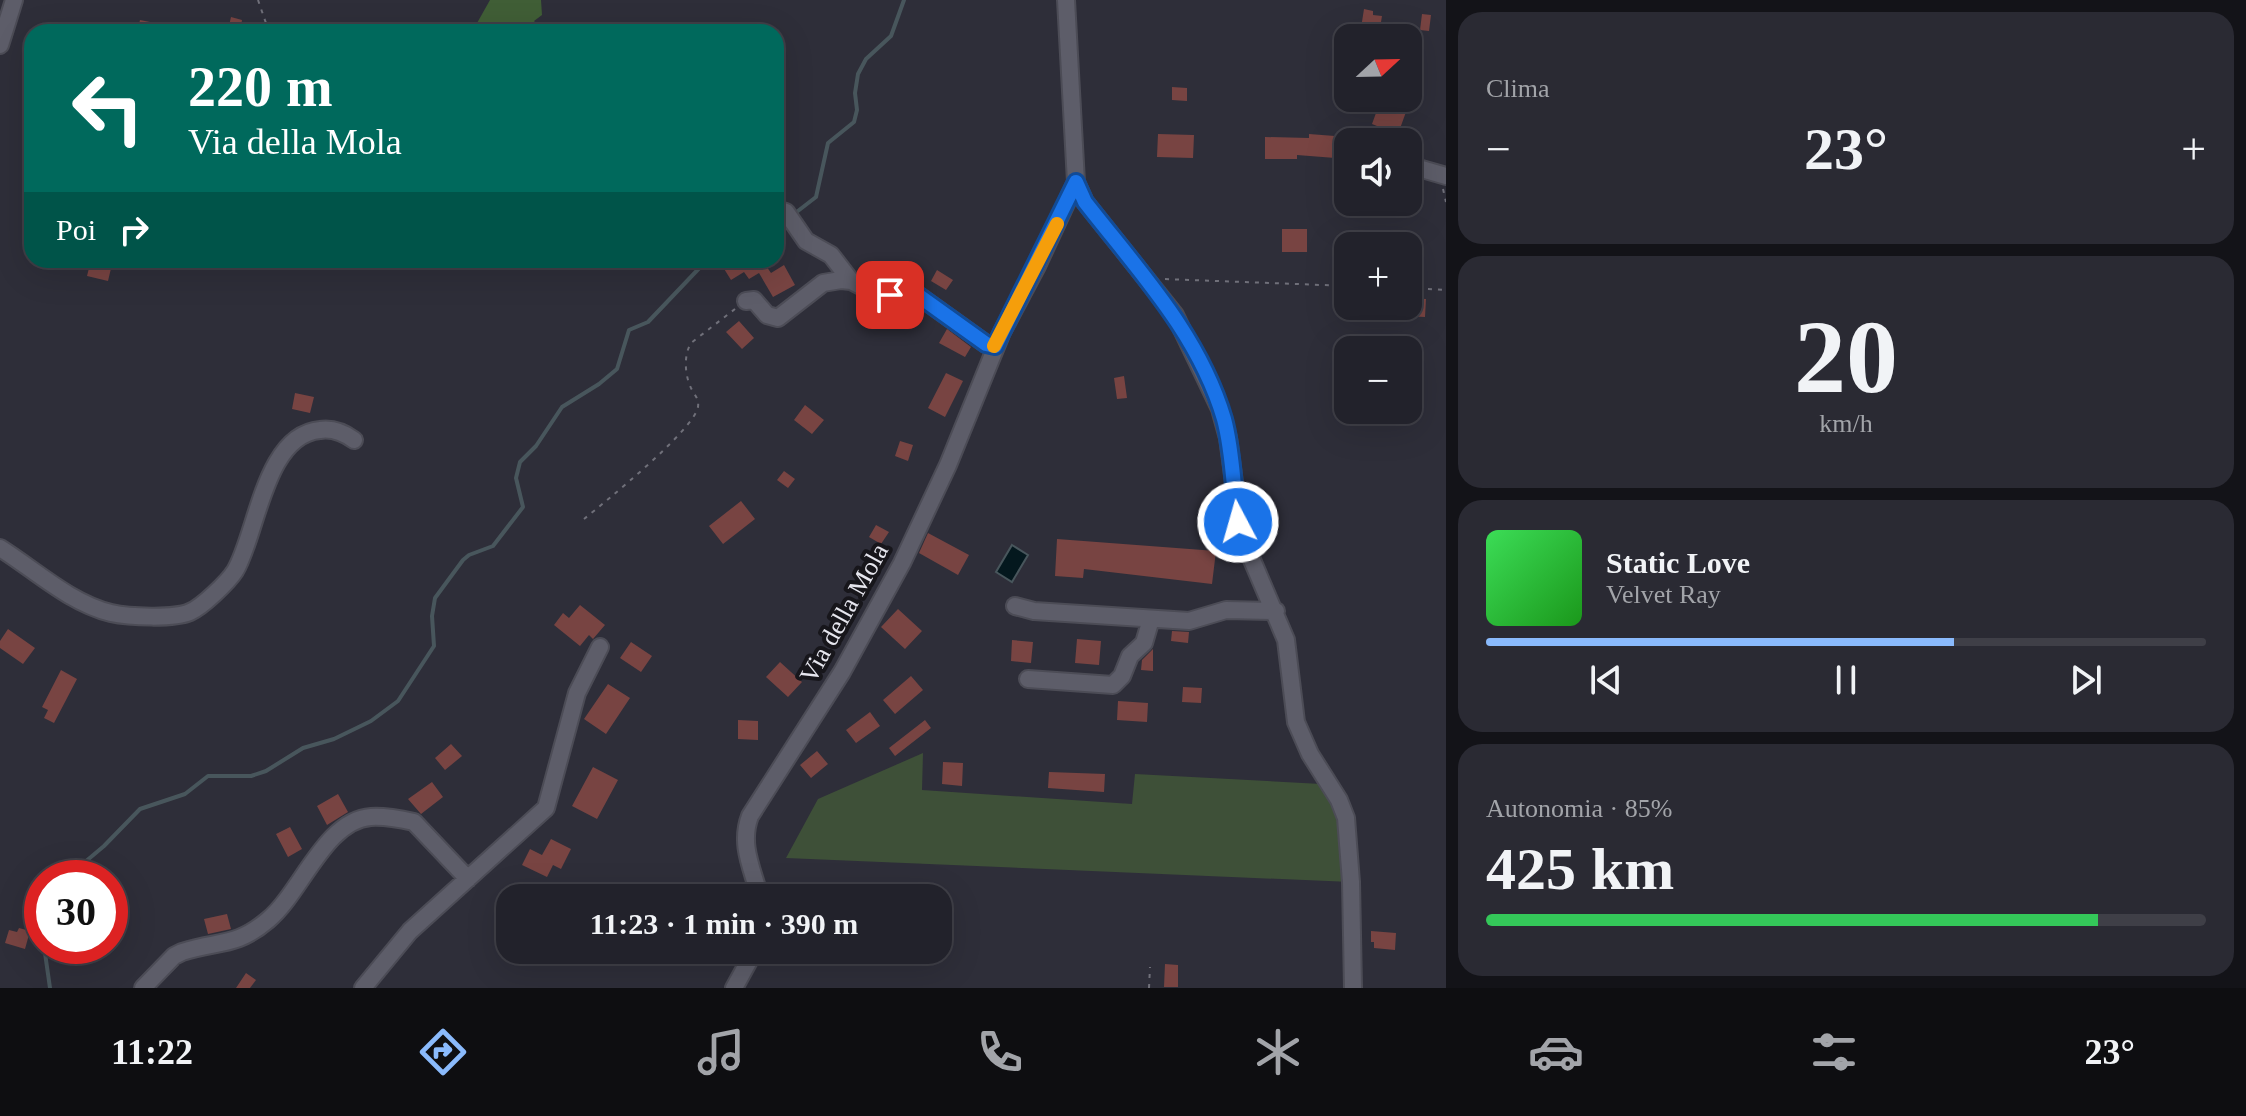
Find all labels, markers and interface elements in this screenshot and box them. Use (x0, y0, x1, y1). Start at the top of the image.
north arrow (1334, 24, 1422, 112)
map controls (1334, 24, 1422, 424)
icon: left (56, 56, 160, 160)
text: 220 m (188, 56, 333, 118)
text: Clima (1486, 74, 1550, 103)
text: 23° (1804, 116, 1888, 182)
text: Via della Mola (188, 122, 402, 162)
text: − (1486, 125, 1511, 174)
text: + (2181, 125, 2206, 174)
button: sound (1334, 128, 1422, 216)
icon: right (112, 208, 156, 252)
text: Poi (56, 213, 96, 246)
button: + (1334, 232, 1422, 320)
pin (856, 261, 924, 329)
icon: arrive (868, 273, 912, 317)
text: 20 (1794, 299, 1898, 414)
button: − (1334, 336, 1422, 424)
text: km/h (1819, 409, 1873, 438)
position arrow (1196, 480, 1280, 564)
street label: Via della Mola (794, 538, 894, 688)
text: Static Love (1606, 546, 1750, 579)
text: Velvet Ray (1606, 580, 1721, 609)
icon: previous (1584, 658, 1628, 702)
icon: pause (1824, 658, 1868, 702)
icon: next (2064, 658, 2108, 702)
text: Autonomia · 85% (1486, 794, 1672, 823)
text: 425 km (1486, 836, 1674, 902)
speed limit sign: 30 (24, 860, 128, 964)
text: 11:23 · 1 min · 390 m (590, 907, 858, 940)
icon: directions (415, 1024, 471, 1080)
icon: music (693, 1024, 749, 1080)
icon: phone (972, 1024, 1028, 1080)
icon: climate (1250, 1024, 1306, 1080)
icon: car (1528, 1024, 1584, 1080)
icon: filters (1806, 1024, 1862, 1080)
text: 11:22 (111, 1032, 193, 1072)
text: 23° (2084, 1032, 2135, 1072)

